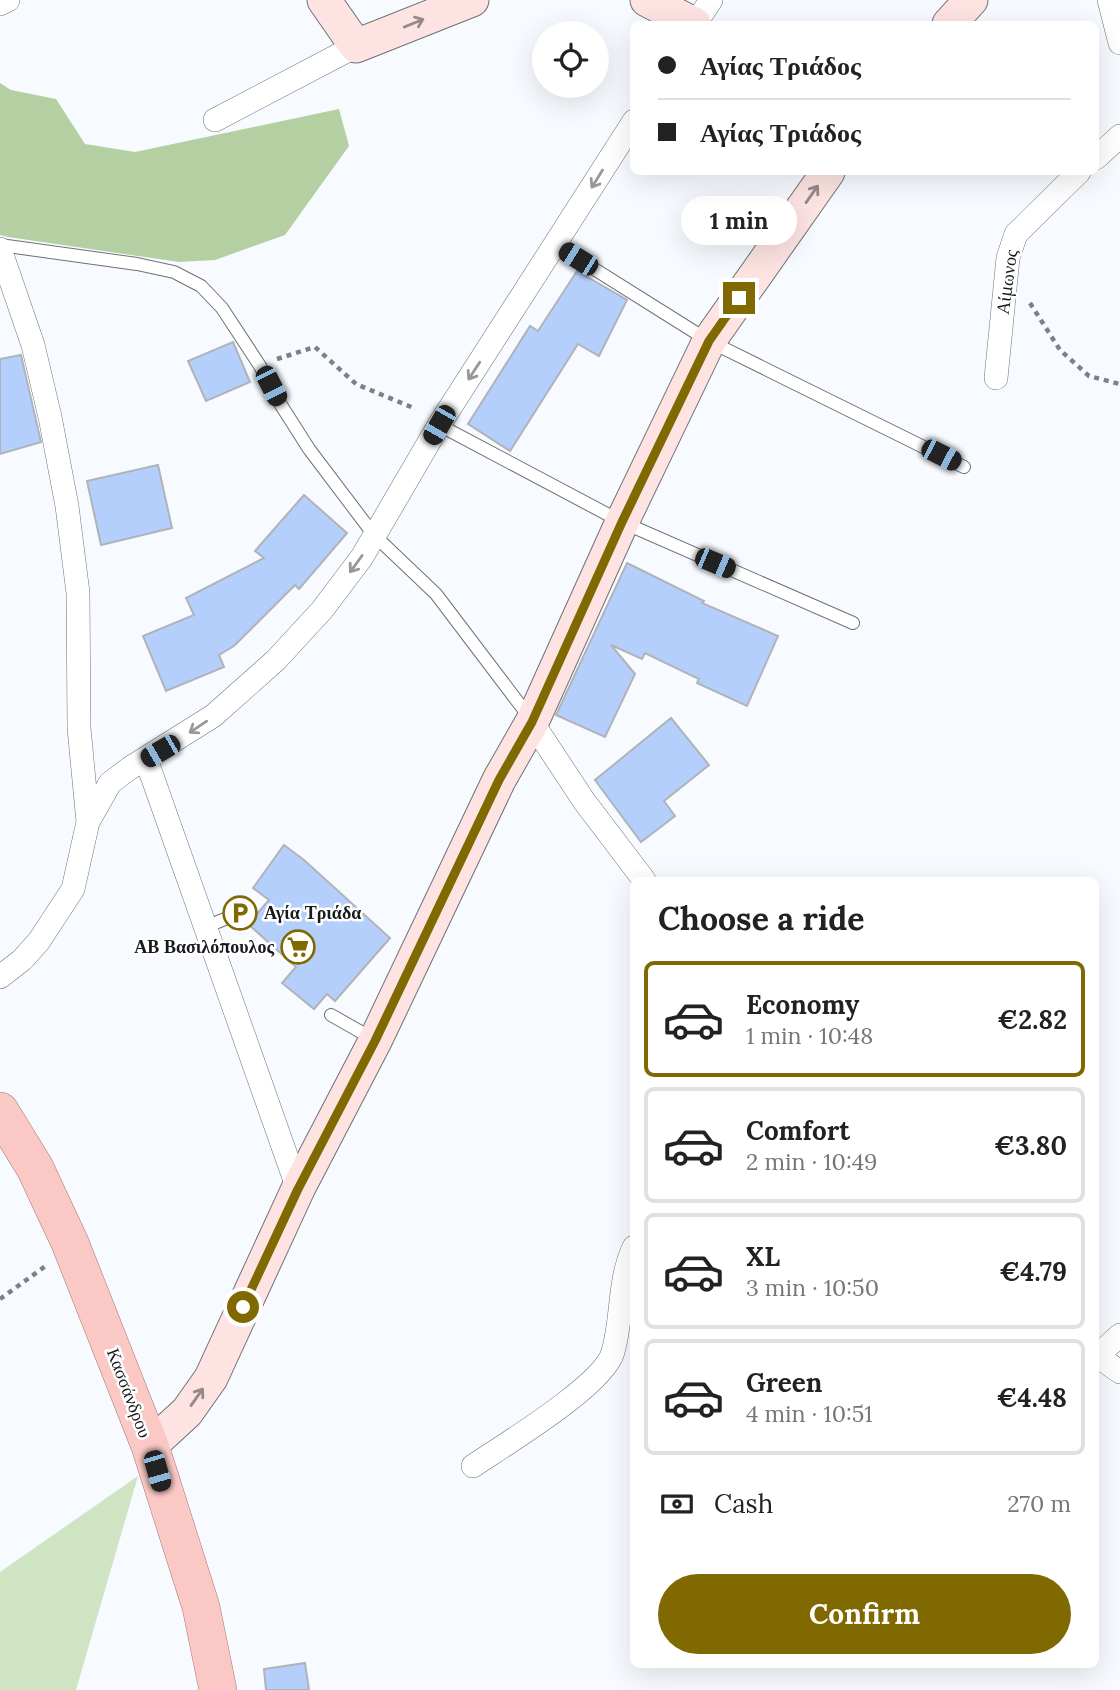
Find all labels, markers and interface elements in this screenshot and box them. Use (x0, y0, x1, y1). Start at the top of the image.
one-way arrow (402, 15, 424, 28)
map controls (532, 21, 609, 98)
button: locate (532, 21, 609, 98)
text: Αγίας Τριάδος (700, 49, 861, 82)
text: Αγίας Τριάδος (700, 116, 861, 149)
one-way arrow (590, 169, 605, 188)
one-way arrow (805, 185, 819, 204)
callout: 1 min (681, 196, 797, 246)
text: 1 min (710, 206, 768, 235)
car (555, 239, 602, 279)
street label: Αίμωνος (991, 248, 1022, 316)
route end (723, 282, 755, 314)
one-way arrow (467, 360, 481, 380)
car (253, 363, 290, 409)
car (420, 402, 459, 448)
car (918, 436, 965, 474)
car (692, 545, 739, 581)
one-way arrow (349, 555, 364, 574)
one-way arrow (189, 720, 208, 734)
car (137, 731, 184, 771)
parking icon: Αγία Τριάδα (221, 894, 259, 932)
text: Choose a ride (658, 898, 865, 939)
place label: Αγία Τριάδα (264, 901, 361, 924)
supermarket icon: ΑΒ Βασιλόπουλος (279, 928, 317, 966)
place label: ΑΒ Βασιλόπουλος (134, 935, 274, 958)
icon: car (662, 988, 725, 1051)
text: Economy (746, 988, 859, 1021)
text: €2.82 (997, 1003, 1067, 1036)
text: 1 min · 10:48 (746, 1021, 873, 1050)
icon: car (662, 1114, 725, 1177)
text: Comfort (746, 1114, 850, 1147)
text: €3.80 (994, 1129, 1067, 1162)
text: 2 min · 10:49 (746, 1147, 877, 1176)
icon: car (662, 1240, 725, 1303)
text: XL (746, 1240, 780, 1273)
text: €4.79 (999, 1255, 1067, 1288)
text: 3 min · 10:50 (746, 1273, 879, 1302)
route start (227, 1291, 259, 1323)
street label: Κασσάνδρου (102, 1345, 157, 1441)
icon: car (662, 1366, 725, 1429)
text: Green (746, 1366, 822, 1399)
text: €4.48 (997, 1381, 1067, 1414)
one-way arrow (190, 1388, 204, 1407)
text: 4 min · 10:51 (746, 1399, 873, 1428)
car (142, 1448, 173, 1494)
icon: cash (658, 1485, 696, 1523)
text: Cash (714, 1487, 773, 1520)
text: 270 m (1007, 1489, 1071, 1518)
button: Confirm (658, 1574, 1071, 1654)

